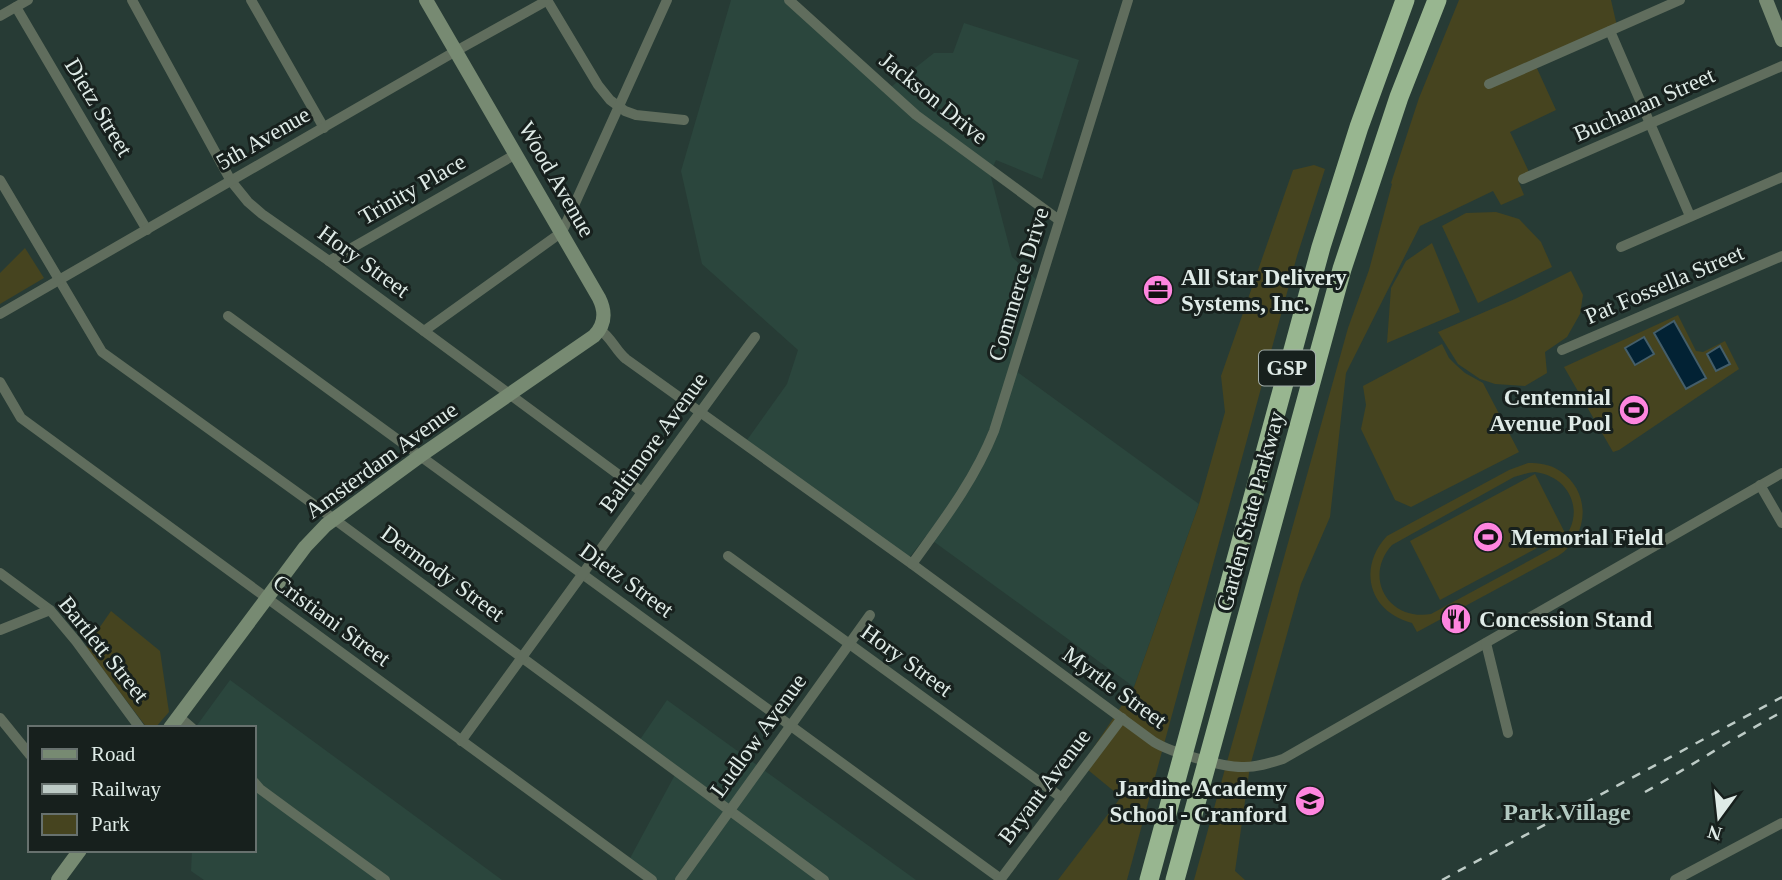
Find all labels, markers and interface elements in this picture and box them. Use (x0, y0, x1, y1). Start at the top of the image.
street label: Jackson Drive (875, 47, 992, 149)
street label: Dietz Street (60, 54, 138, 161)
street label: Buchanan Street (1570, 62, 1719, 147)
street label: 5th Avenue (212, 102, 314, 175)
street label: Wood Avenue (514, 117, 600, 241)
street label: Trinity Place (355, 149, 470, 230)
street label: Commerce Drive (983, 204, 1054, 364)
street label: Hory Street (313, 220, 415, 303)
street label: Pat Fossella Street (1581, 240, 1748, 329)
place label: All Star Delivery Systems, Inc. (1181, 265, 1347, 316)
office icon: All Star Delivery Systems, Inc. (1141, 273, 1175, 307)
road number: GSP (1259, 350, 1315, 386)
street label: Baltimore Avenue (594, 368, 712, 517)
place label: Centennial Avenue Pool (1489, 385, 1611, 436)
sports icon: Centennial Avenue Pool (1617, 393, 1651, 427)
street label: Amsterdam Avenue (300, 397, 462, 524)
street label: Garden State Parkway (1212, 408, 1289, 614)
street label: Dermody Street (376, 520, 510, 627)
sports icon: Memorial Field (1471, 520, 1505, 554)
place label: Memorial Field (1511, 525, 1664, 550)
street label: Dietz Street (575, 538, 679, 623)
street label: Cristiani Street (268, 570, 396, 672)
street label: Bartlett Street (53, 592, 154, 708)
restaurant icon: Concession Stand (1439, 602, 1473, 636)
place label: Concession Stand (1479, 607, 1652, 632)
street label: Hory Street (856, 619, 958, 702)
street label: Myrtle Street (1058, 641, 1172, 734)
street label: Ludlow Avenue (705, 669, 811, 802)
street label: Bryant Avenue (993, 724, 1096, 848)
legend (28, 726, 256, 852)
text: Road (91, 742, 136, 766)
place label: Jardine Academy School - Cranford (1109, 776, 1287, 827)
text: Railway (91, 777, 161, 801)
north arrow (1684, 782, 1754, 852)
school or university icon: Jardine Academy School - Cranford (1293, 784, 1327, 818)
district label: Park Village (1503, 799, 1631, 825)
text: Park (91, 812, 130, 836)
text: N (1705, 821, 1724, 845)

